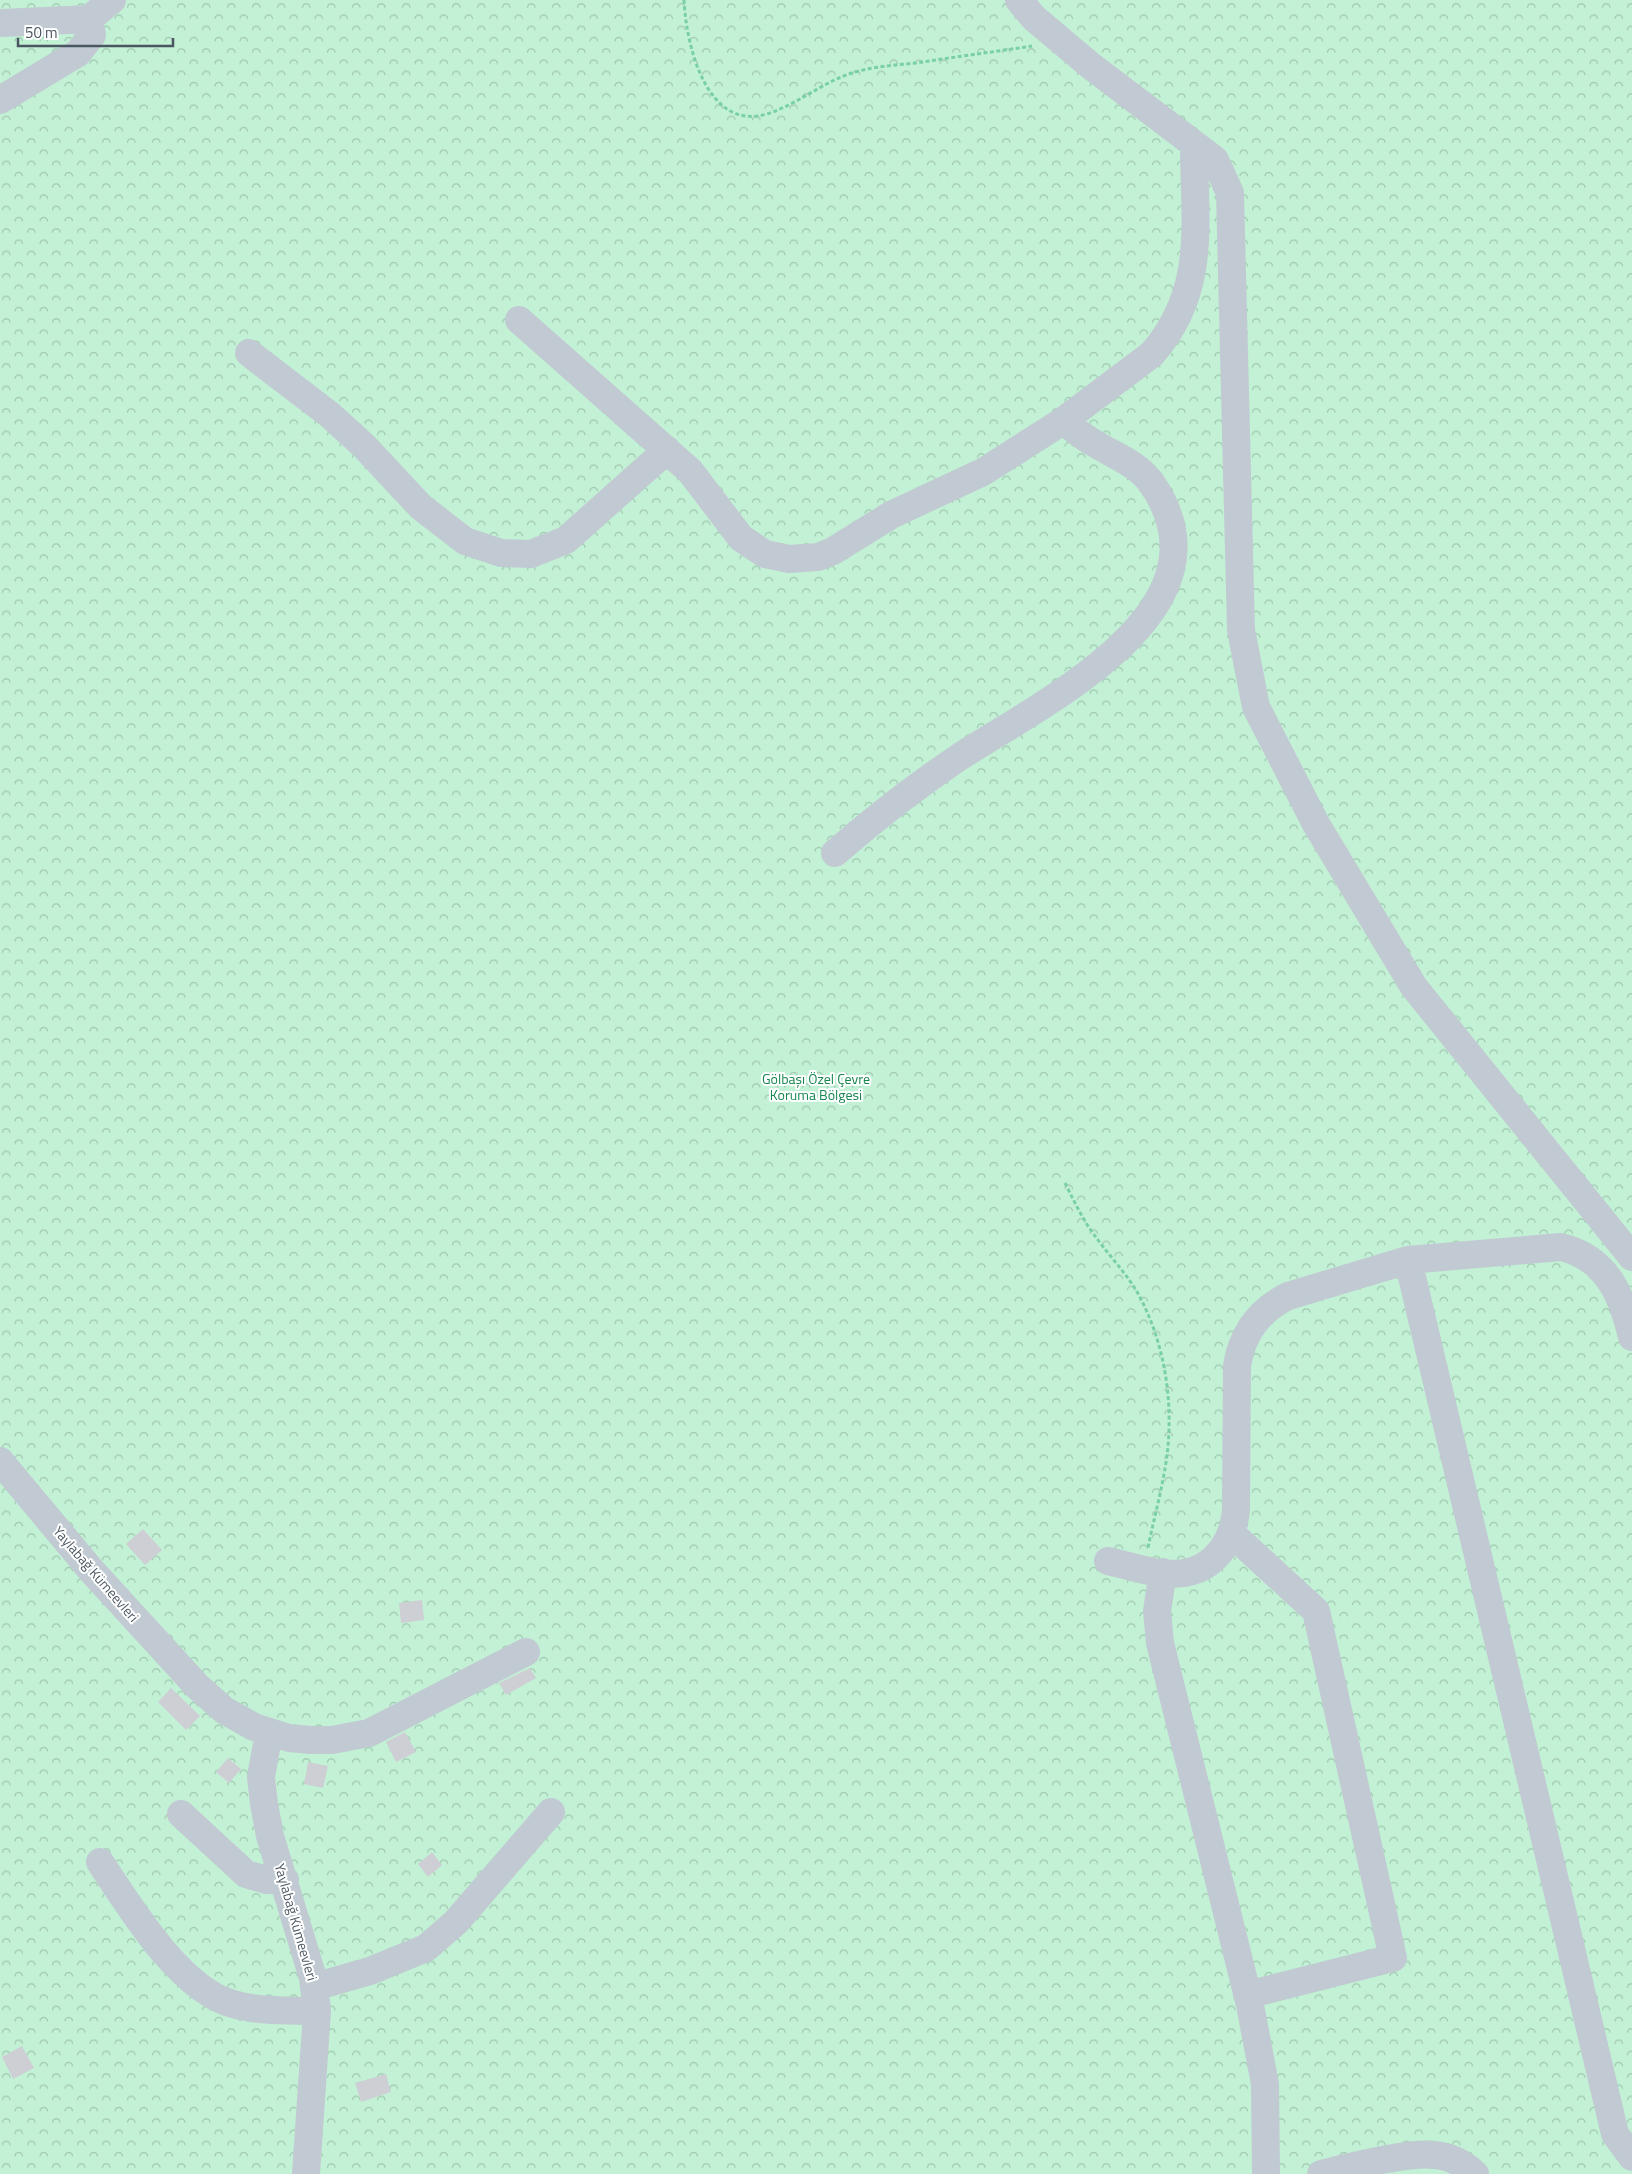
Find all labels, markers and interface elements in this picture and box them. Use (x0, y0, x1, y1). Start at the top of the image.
scale bar (18, 15, 172, 47)
text: 50 m (25, 21, 58, 44)
park label: Gölbaşı Özel Çevre Koruma Bölgesi (762, 1068, 870, 1105)
street label: Yaylabağ Kümeevleri (49, 1521, 144, 1626)
street label: Yaylabağ Kümeevleri (270, 1861, 323, 1983)

